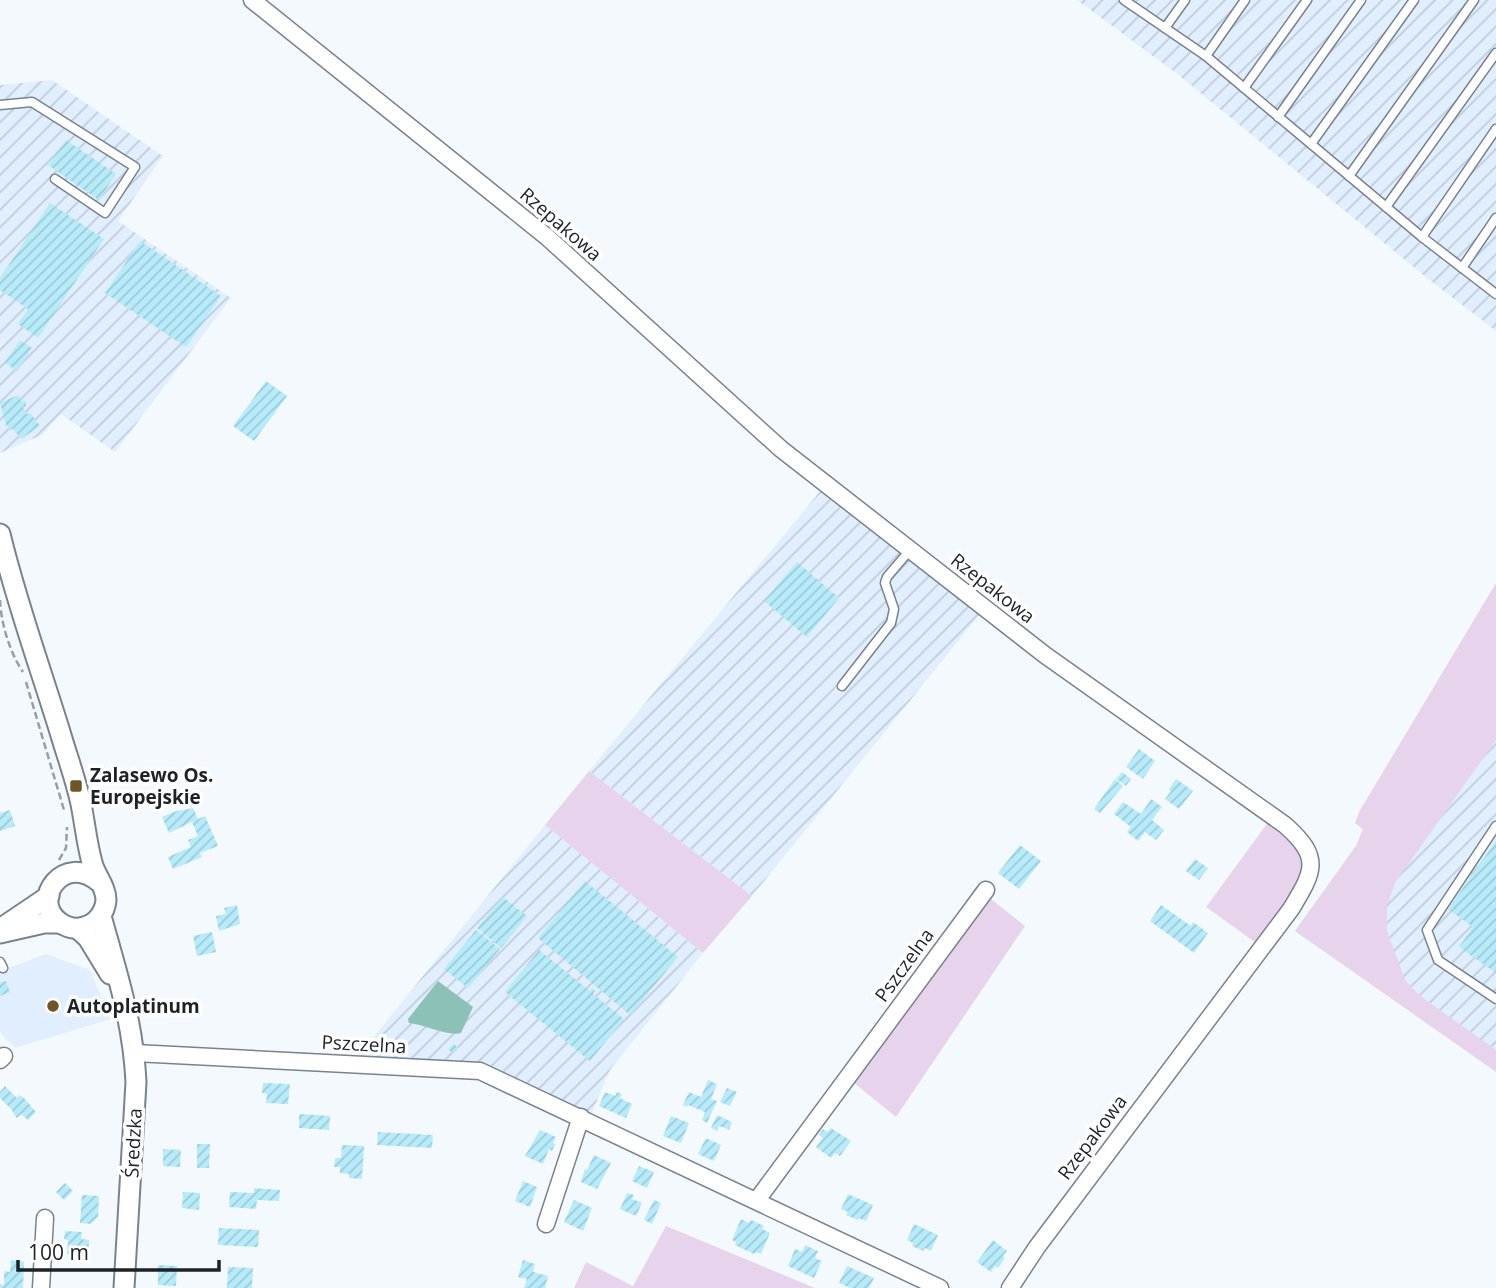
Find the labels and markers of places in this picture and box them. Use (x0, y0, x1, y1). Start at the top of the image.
place label: Zalasewo Os. Europejskie (90, 762, 213, 810)
marker: Zalasewo Os. Europejskie (68, 778, 84, 794)
place label: Autoplatinum (67, 993, 200, 1019)
marker: Autoplatinum (45, 998, 61, 1014)

